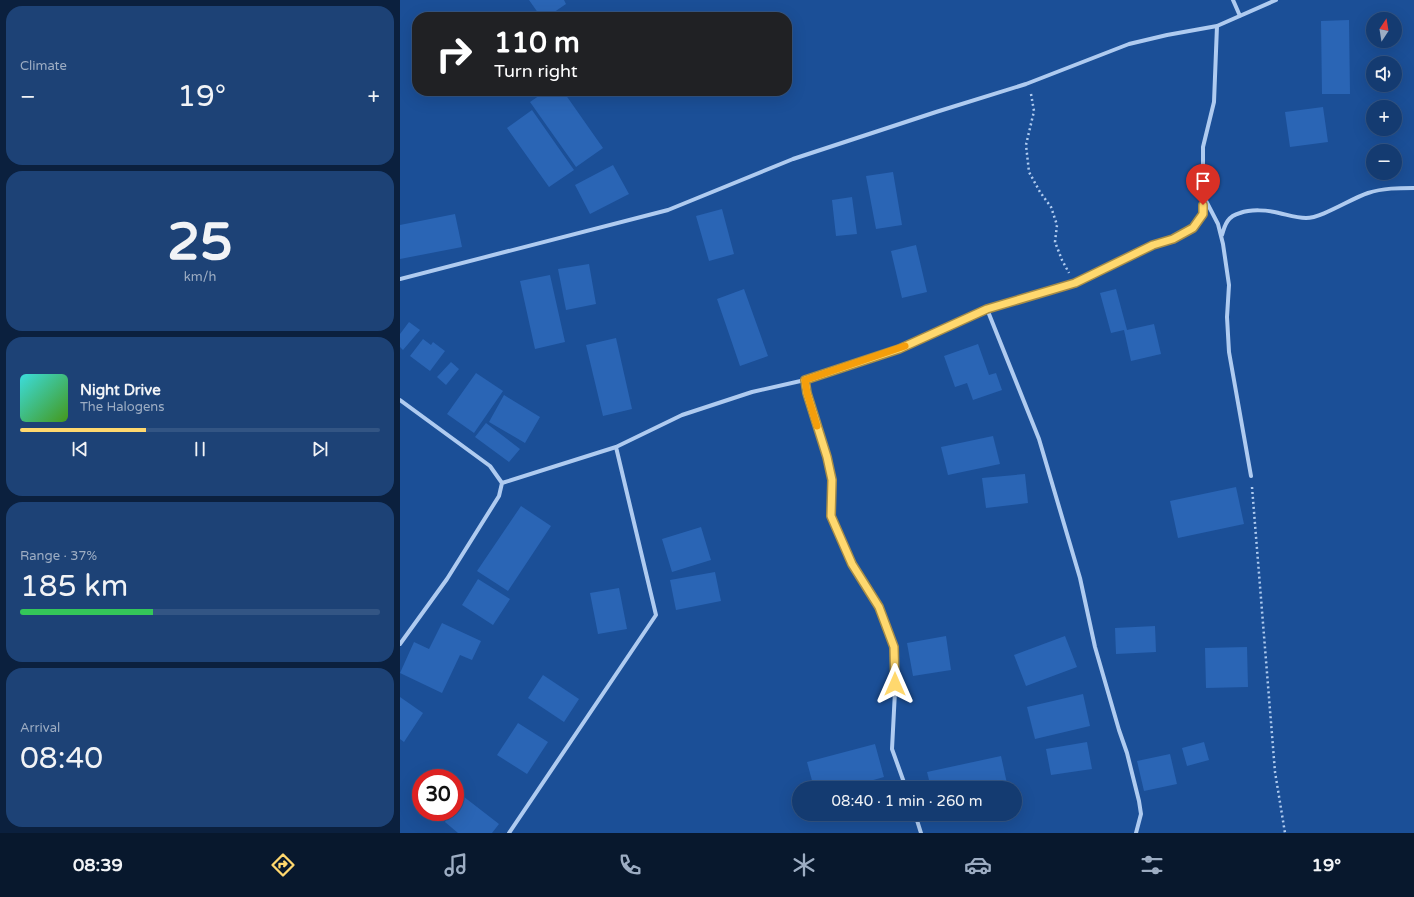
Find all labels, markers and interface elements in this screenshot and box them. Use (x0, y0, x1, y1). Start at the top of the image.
north arrow (1366, 12, 1402, 48)
map controls (1366, 12, 1402, 180)
text: 110 m (494, 26, 580, 60)
icon: right (428, 28, 480, 80)
button: sound (1366, 56, 1402, 92)
text: Climate (20, 58, 67, 74)
text: Turn right (494, 60, 578, 82)
text: 19° (177, 78, 226, 115)
text: − (20, 84, 36, 110)
text: + (368, 84, 380, 110)
button: + (1366, 100, 1402, 136)
button: − (1366, 144, 1402, 180)
pin (1186, 164, 1220, 205)
icon: arrive (1192, 170, 1214, 192)
text: 25 (167, 211, 233, 274)
text: km/h (184, 269, 216, 285)
text: Night Drive (80, 381, 161, 399)
text: The Halogens (80, 399, 164, 415)
icon: previous (69, 438, 91, 460)
icon: pause (189, 438, 211, 460)
icon: next (309, 438, 331, 460)
text: Range · 37% (20, 548, 97, 564)
text: 185 km (20, 568, 128, 605)
position arrow (874, 663, 916, 705)
text: Arrival (20, 720, 60, 736)
text: 08:40 (20, 740, 103, 777)
speed limit sign: 30 (412, 769, 464, 821)
text: 08:40 · 1 min · 260 m (832, 792, 982, 810)
icon: directions (269, 851, 297, 879)
icon: music (442, 851, 470, 879)
icon: phone (616, 851, 644, 879)
icon: climate (790, 851, 818, 879)
icon: car (964, 851, 992, 879)
icon: filters (1138, 851, 1166, 879)
text: 08:39 (73, 854, 123, 876)
text: 19° (1312, 854, 1341, 876)

